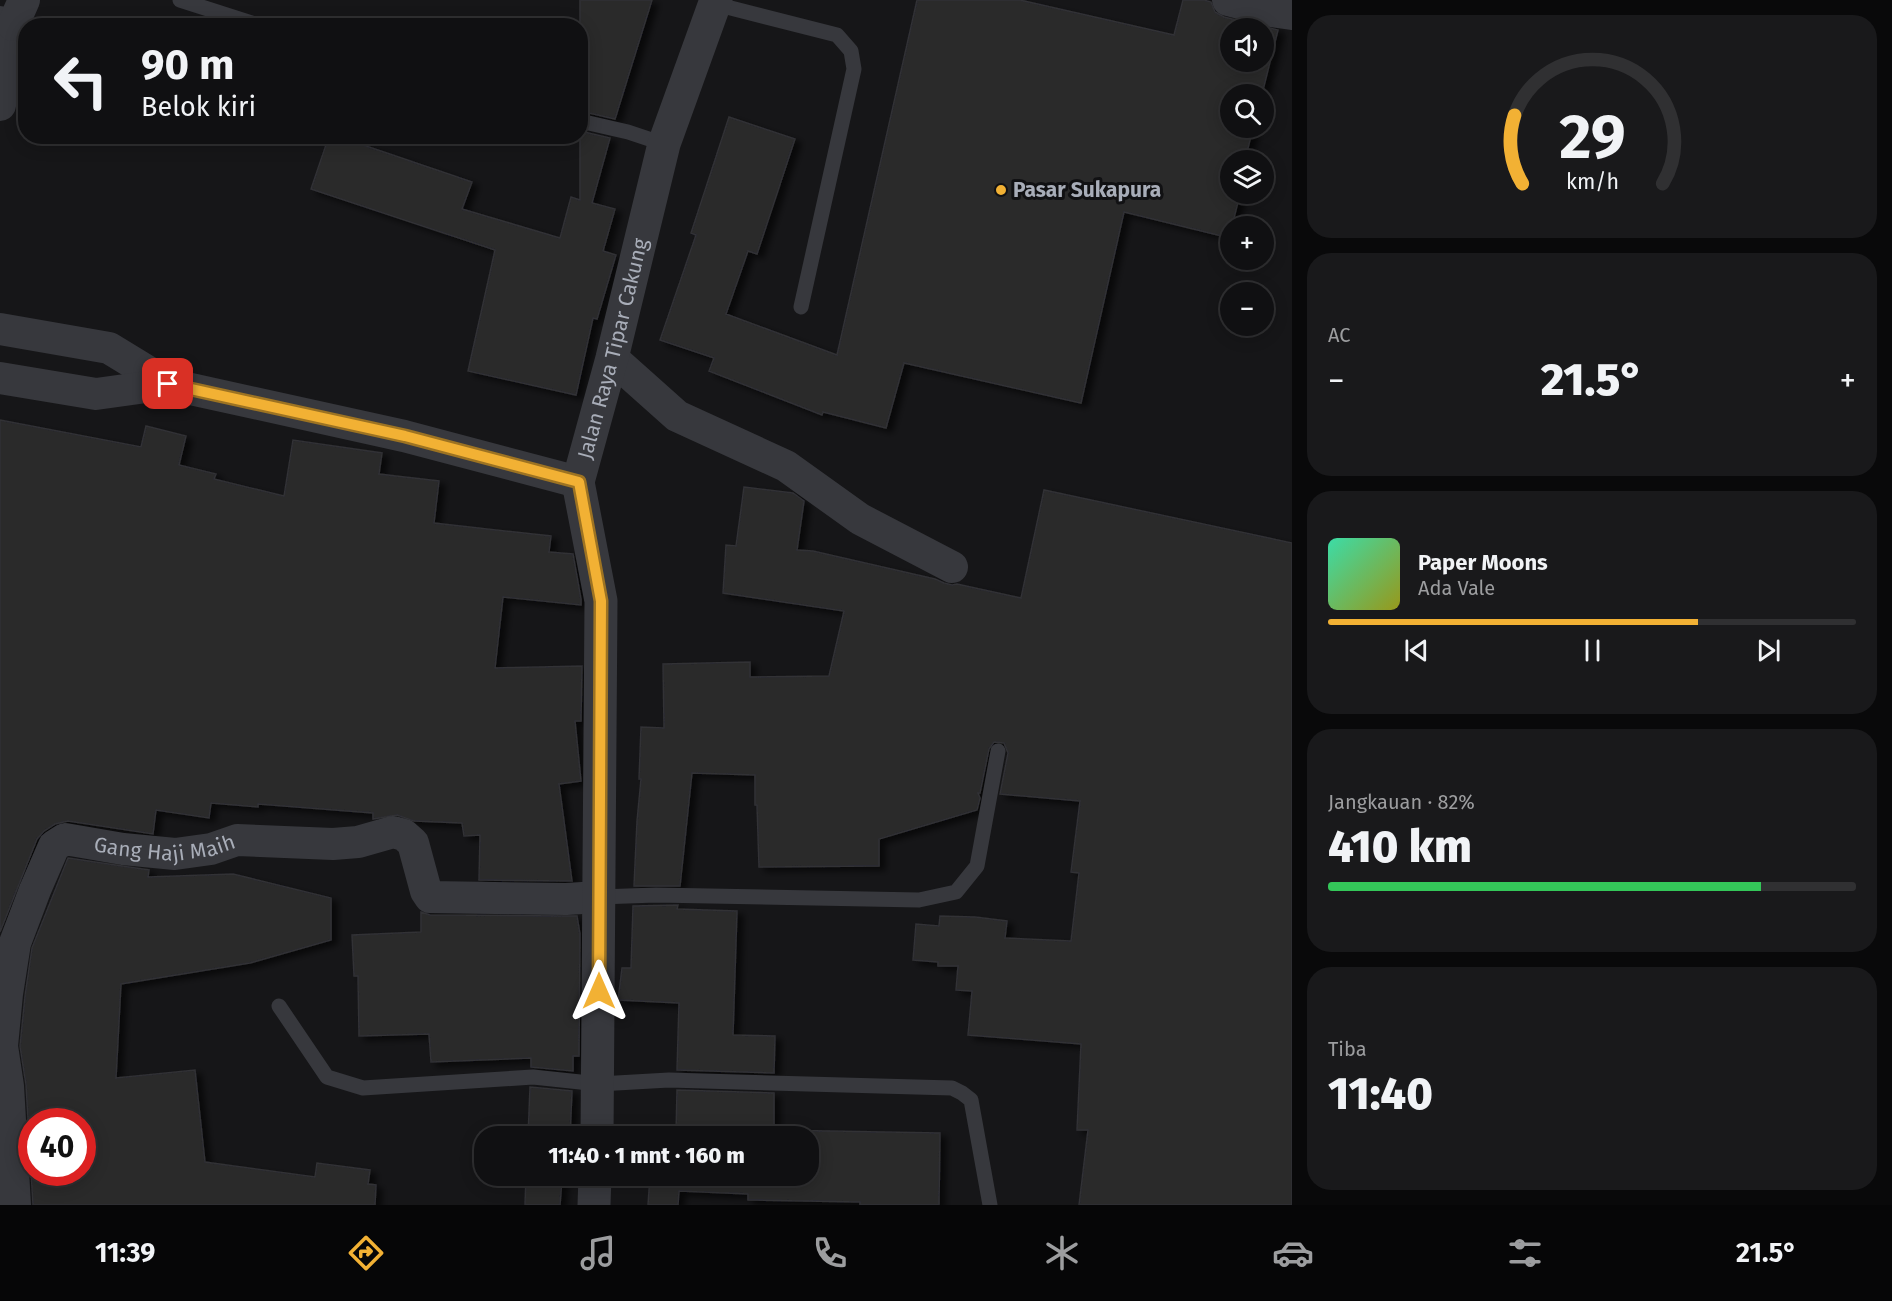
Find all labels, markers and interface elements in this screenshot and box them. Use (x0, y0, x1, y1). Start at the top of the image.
map controls (1220, 18, 1274, 336)
button: sound (1220, 18, 1274, 72)
text: 90 m (141, 40, 235, 90)
icon: left (42, 42, 120, 120)
button: search (1220, 84, 1274, 138)
text: Belok kiri (141, 91, 256, 123)
text: 29 (1559, 100, 1625, 175)
button: layers (1220, 150, 1274, 204)
text: km/h (1565, 169, 1619, 195)
place label: Pasar Sukapura (1013, 177, 1161, 203)
marker: Pasar Sukapura (994, 183, 1008, 197)
button: + (1220, 216, 1274, 270)
street label: Jalan Raya Tipar Cakung (572, 236, 654, 462)
button: − (1220, 282, 1274, 336)
text: AC (1328, 323, 1350, 347)
text: 21.5° (1541, 353, 1643, 407)
pin (142, 358, 193, 409)
text: − (1328, 361, 1345, 401)
text: + (1840, 361, 1856, 401)
icon: arrive (151, 367, 184, 400)
text: Paper Moons (1418, 549, 1548, 576)
text: Ada Vale (1418, 576, 1495, 600)
icon: previous (1400, 634, 1433, 667)
icon: pause (1576, 634, 1609, 667)
icon: next (1752, 634, 1785, 667)
text: Jangkauan · 82% (1328, 790, 1475, 814)
text: 410 km (1328, 820, 1472, 874)
street label: Gang Haji Maih (92, 829, 239, 867)
position arrow (567, 959, 631, 1023)
text: Tiba (1328, 1037, 1367, 1061)
text: 11:40 (1328, 1067, 1433, 1121)
speed limit sign: 40 (18, 1108, 96, 1186)
text: 11:40 · 1 mnt · 160 m (548, 1142, 745, 1169)
icon: directions (345, 1232, 387, 1274)
icon: music (577, 1232, 619, 1274)
icon: phone (809, 1232, 851, 1274)
icon: climate (1041, 1232, 1083, 1274)
icon: car (1272, 1232, 1314, 1274)
icon: filters (1504, 1232, 1546, 1274)
text: 11:39 (95, 1237, 155, 1269)
text: 21.5° (1736, 1237, 1797, 1269)

